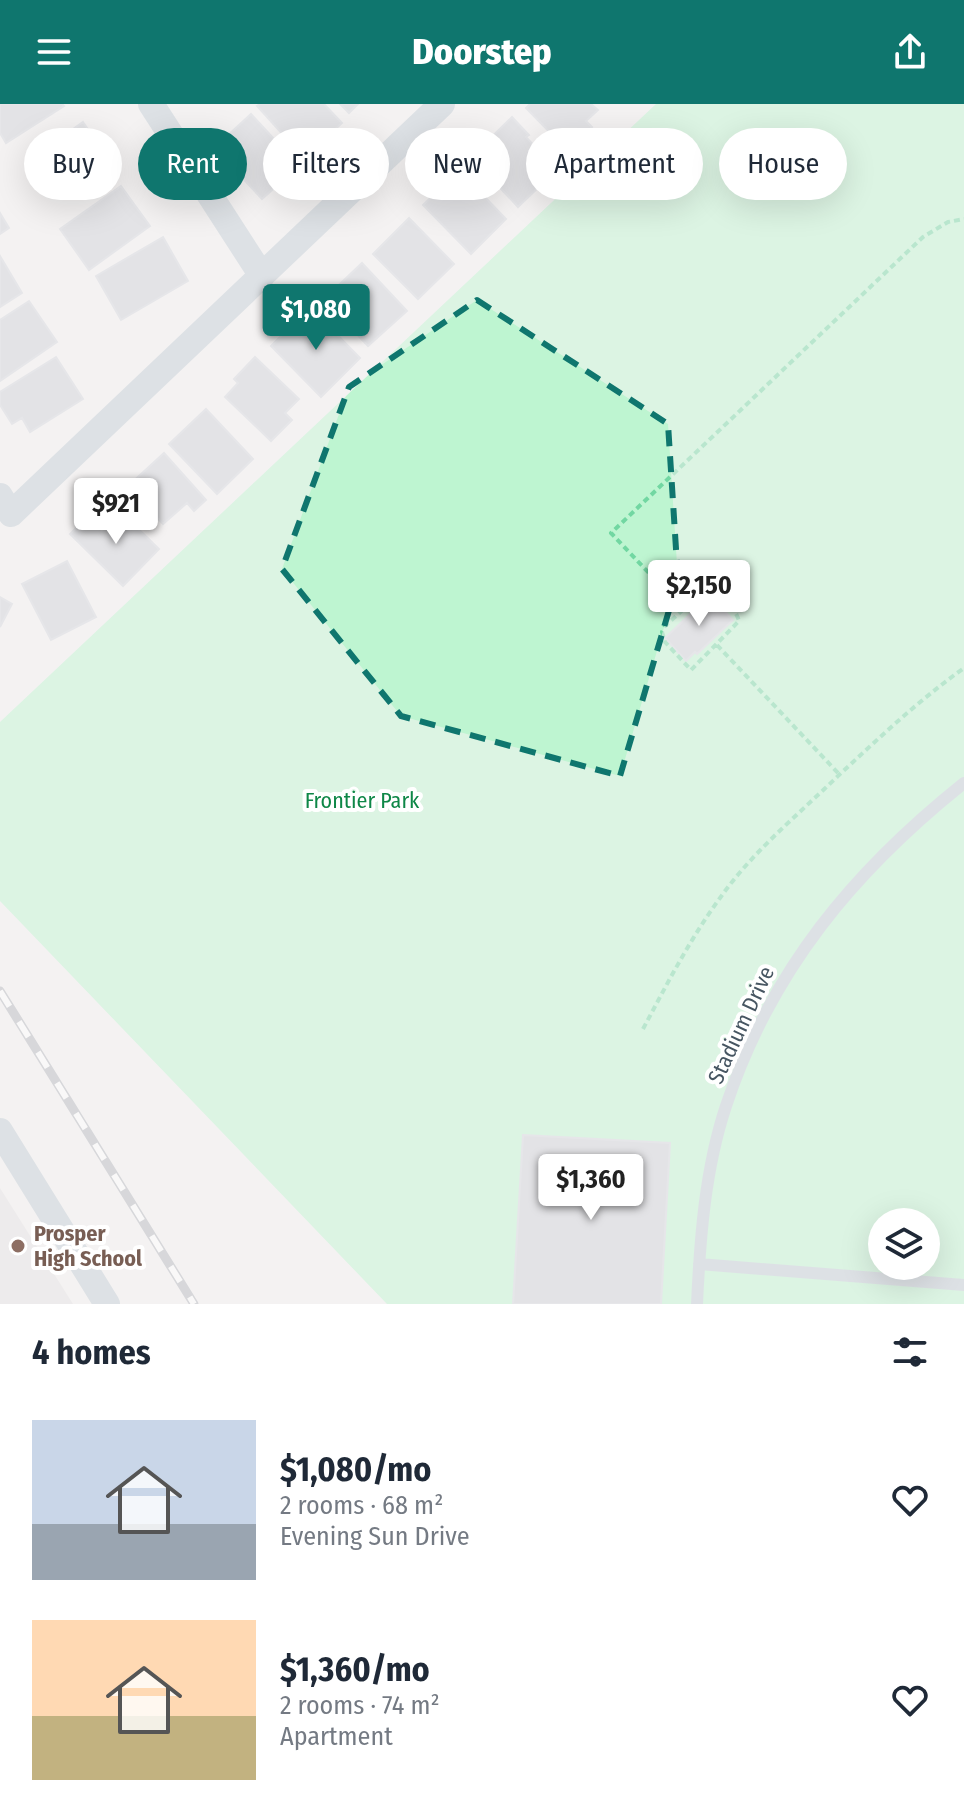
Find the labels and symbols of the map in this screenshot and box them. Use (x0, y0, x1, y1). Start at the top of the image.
pin: $1,080 (251, 284, 381, 352)
pin: $921 (69, 478, 163, 546)
pin: $2,150 (634, 560, 764, 628)
park label: Frontier Park (305, 787, 420, 814)
street label: Stadium Drive (702, 962, 780, 1088)
pin: $1,360 (526, 1154, 656, 1222)
place label: Prosper High School (34, 1220, 143, 1272)
marker: Prosper High School (9, 1237, 27, 1255)

